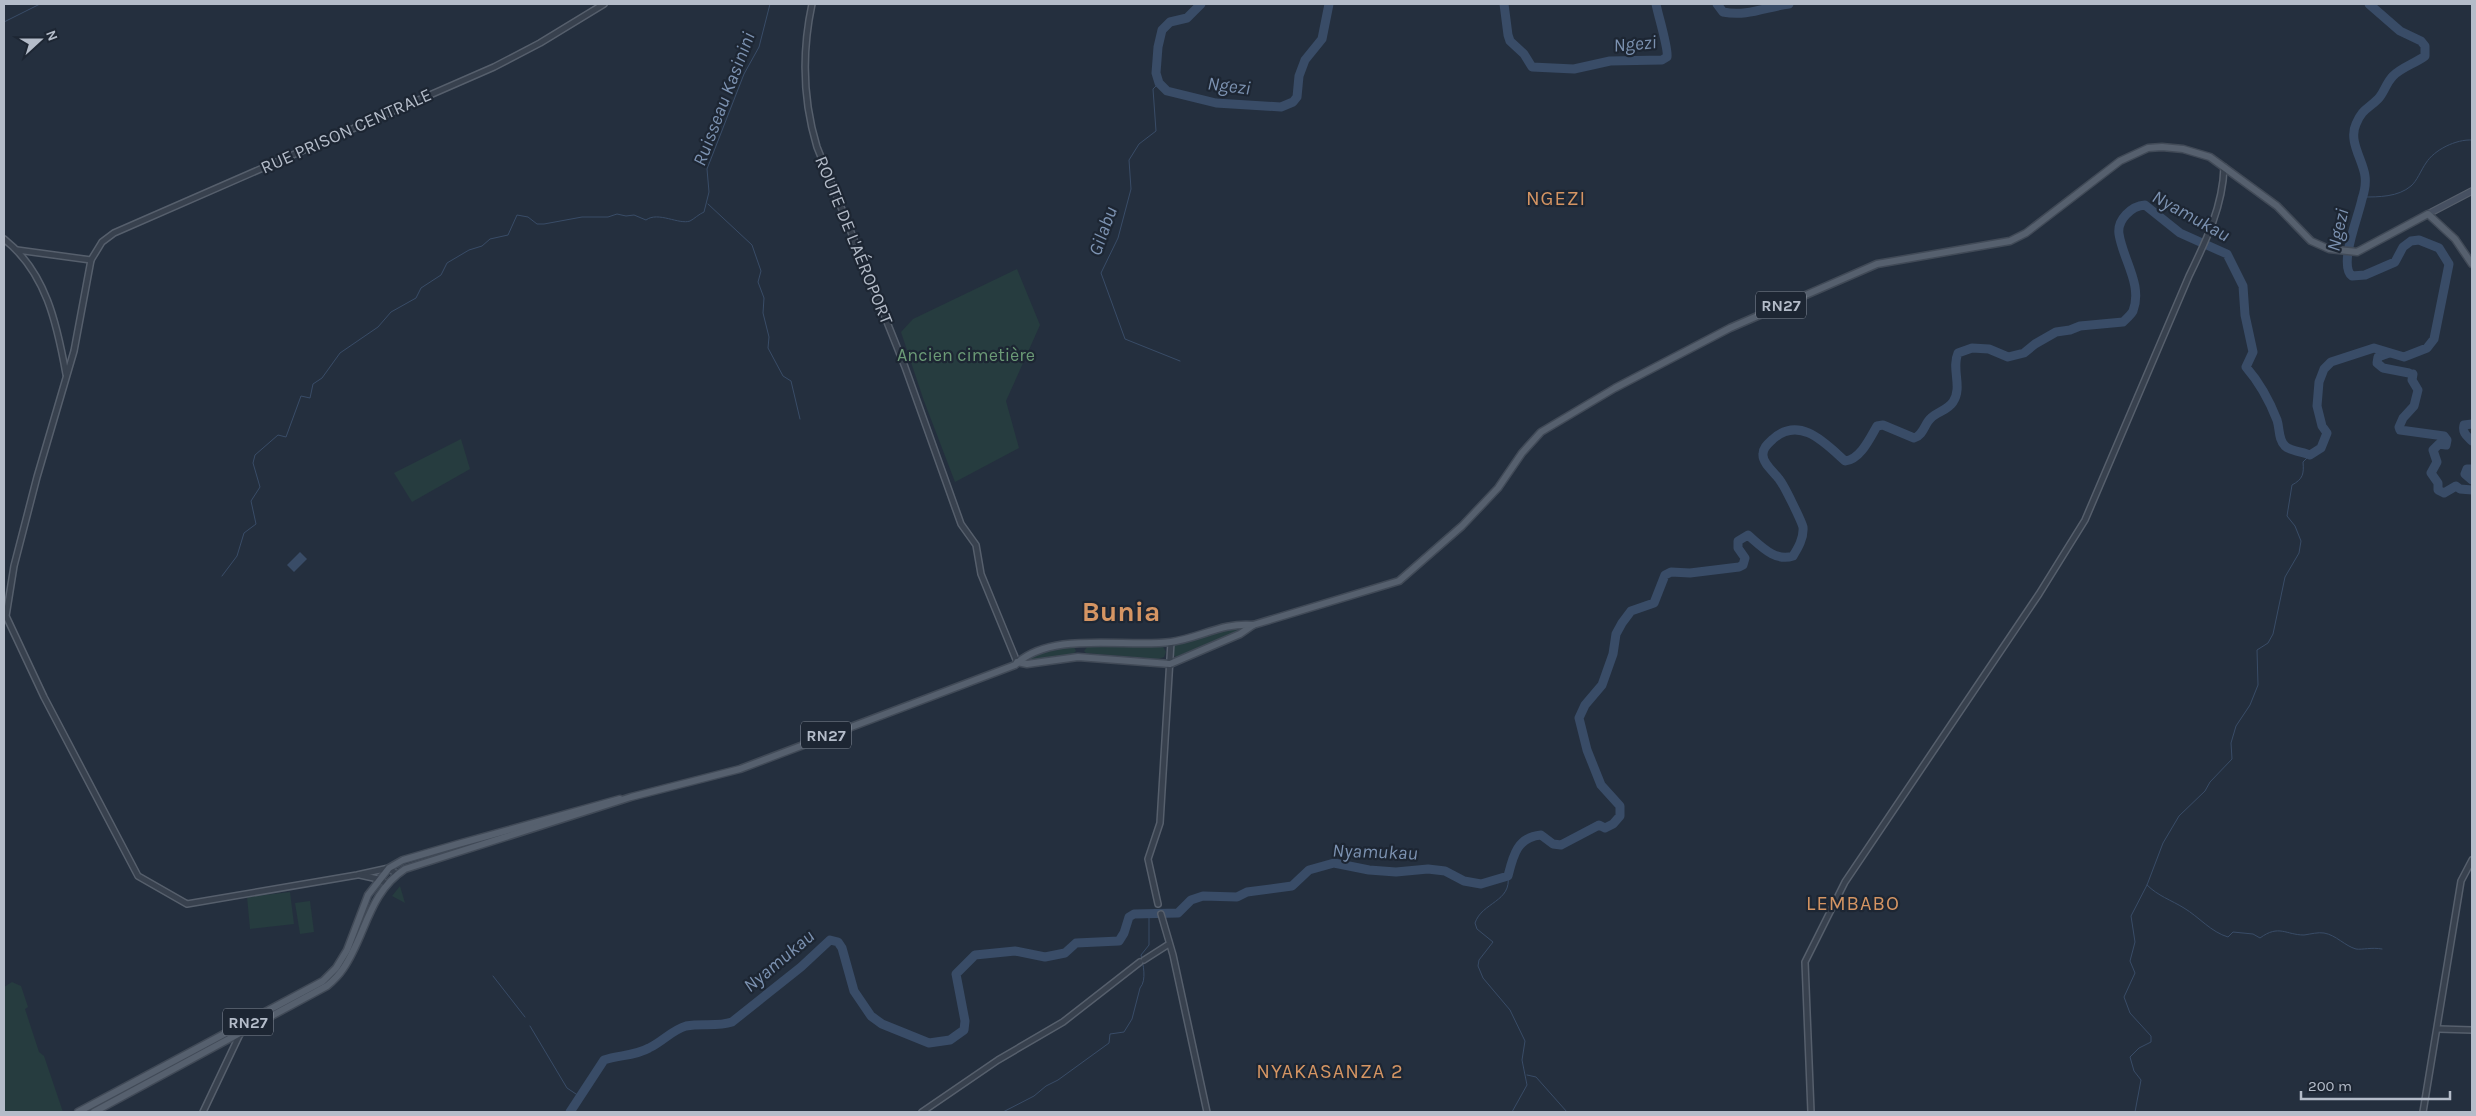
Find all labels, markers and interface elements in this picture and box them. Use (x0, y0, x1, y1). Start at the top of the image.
north arrow (15, 15, 65, 65)
text: N (42, 28, 61, 43)
water label: Ruisseau Kasinini (688, 29, 760, 169)
water label: Ngezi (1612, 31, 1658, 57)
water label: Ngezi (1206, 72, 1252, 100)
street label: RUE PRISON CENTRALE (257, 83, 435, 179)
street label: ROUTE DE L'AÉROPORT (810, 152, 899, 327)
water label: Nyamukau (2148, 186, 2234, 246)
district label: NGEZI (1526, 187, 1586, 210)
water label: Gilabu (1084, 203, 1122, 259)
water label: Ngezi (2322, 206, 2354, 254)
road number: RN27 (1756, 292, 1806, 318)
park label: Ancien cimetière (897, 344, 1035, 366)
district label: Bunia (1082, 595, 1160, 628)
road number: RN27 (801, 722, 851, 748)
water label: Nyamukau (1332, 840, 1418, 864)
district label: LEMBABO (1806, 892, 1900, 915)
water label: Nyamukau (739, 925, 819, 997)
road number: RN27 (223, 1009, 273, 1036)
district label: NYAKASANZA 2 (1256, 1060, 1404, 1083)
scale bar (2301, 1068, 2450, 1100)
text: 200 m (2308, 1077, 2352, 1095)

